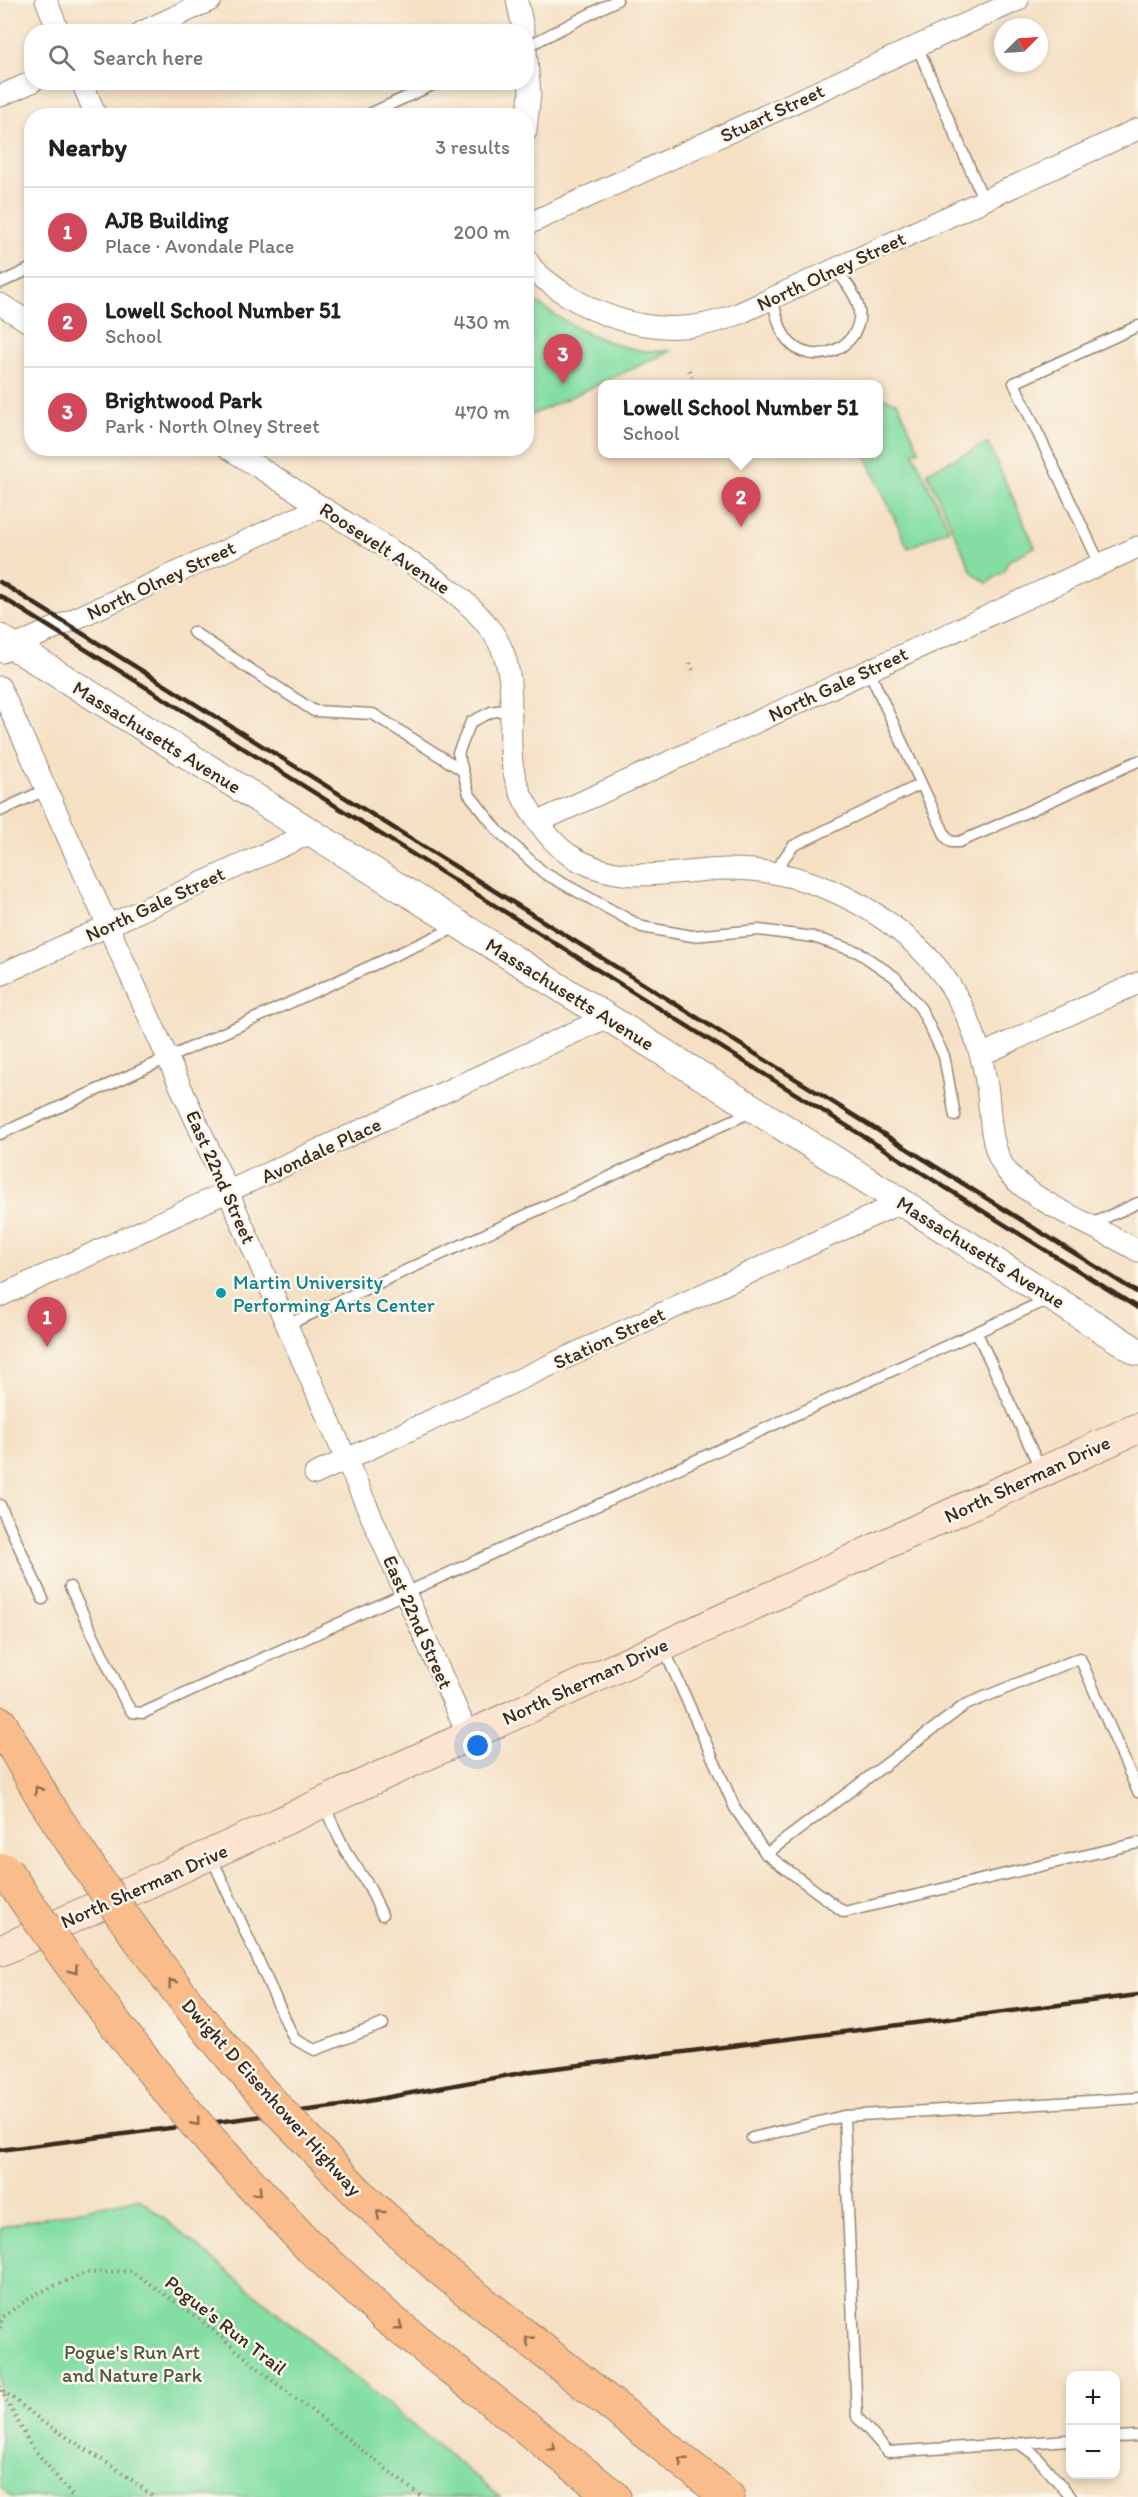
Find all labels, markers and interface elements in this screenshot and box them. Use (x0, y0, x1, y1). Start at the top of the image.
north arrow (994, 18, 1048, 72)
search box (24, 24, 534, 90)
icon: search (45, 41, 78, 74)
text: Search here (93, 44, 203, 71)
street label: Stuart Street (716, 78, 828, 148)
text: Nearby (48, 131, 127, 163)
text: 3 results (435, 135, 510, 159)
text: AJB Building (105, 207, 228, 234)
text: 1 (63, 220, 72, 244)
text: 200 m (454, 220, 510, 244)
street label: North Olney Street (753, 226, 909, 316)
text: Place · Avondale Place (105, 234, 294, 258)
text: Lowell School Number 51 (105, 297, 341, 324)
text: 2 (62, 310, 73, 334)
text: 430 m (453, 310, 510, 334)
text: School (105, 324, 162, 348)
pin: 3 (544, 334, 582, 384)
popup (598, 380, 883, 458)
text: Brightwood Park (105, 387, 262, 414)
text: Lowell School Number 51 (623, 394, 858, 421)
text: 3 (62, 400, 73, 424)
text: 470 m (454, 400, 510, 424)
text: Park · North Olney Street (105, 414, 320, 438)
text: School (623, 421, 680, 445)
pin: 2 (722, 478, 760, 527)
street label: Roosevelt Avenue (315, 497, 455, 599)
street label: North Olney Street (83, 535, 239, 625)
street label: North Gale Street (765, 641, 911, 727)
street label: Massachusetts Avenue (68, 675, 246, 799)
street label: North Gale Street (82, 861, 228, 947)
street label: Massachusetts Avenue (481, 932, 659, 1056)
street label: East 22nd Street (181, 1107, 261, 1247)
street label: Avondale Place (257, 1112, 385, 1188)
street label: Massachusetts Avenue (892, 1190, 1070, 1314)
place label: Martin University Performing Arts Center (233, 1270, 435, 1317)
marker: Martin University Performing Arts Center (214, 1286, 228, 1300)
pin: 1 (28, 1298, 66, 1347)
street label: Station Street (549, 1302, 669, 1374)
street label: North Sherman Drive (940, 1430, 1114, 1528)
street label: East 22nd Street (378, 1552, 458, 1692)
street label: North Sherman Drive (498, 1632, 672, 1730)
your location (463, 1731, 492, 1760)
one-way arrow (34, 1786, 46, 1796)
street label: North Sherman Drive (57, 1838, 231, 1934)
one-way arrow (67, 1964, 78, 1975)
one-way arrow (168, 1979, 179, 1990)
street label: Dwight D Eisenhower Highway (177, 1993, 368, 2201)
one-way arrow (188, 2115, 199, 2126)
one-way arrow (251, 2185, 262, 2195)
one-way arrow (377, 2210, 388, 2221)
street label: Pogue's Run Trail (160, 2270, 292, 2380)
one-way arrow (392, 2319, 403, 2330)
one-way arrow (525, 2336, 536, 2347)
park label: Pogue's Run Art and Nature Park (62, 2340, 203, 2387)
map controls (1066, 2371, 1120, 2479)
button: + (1066, 2371, 1120, 2425)
button: − (1066, 2425, 1120, 2479)
one-way arrow (545, 2440, 556, 2451)
one-way arrow (678, 2457, 689, 2468)

